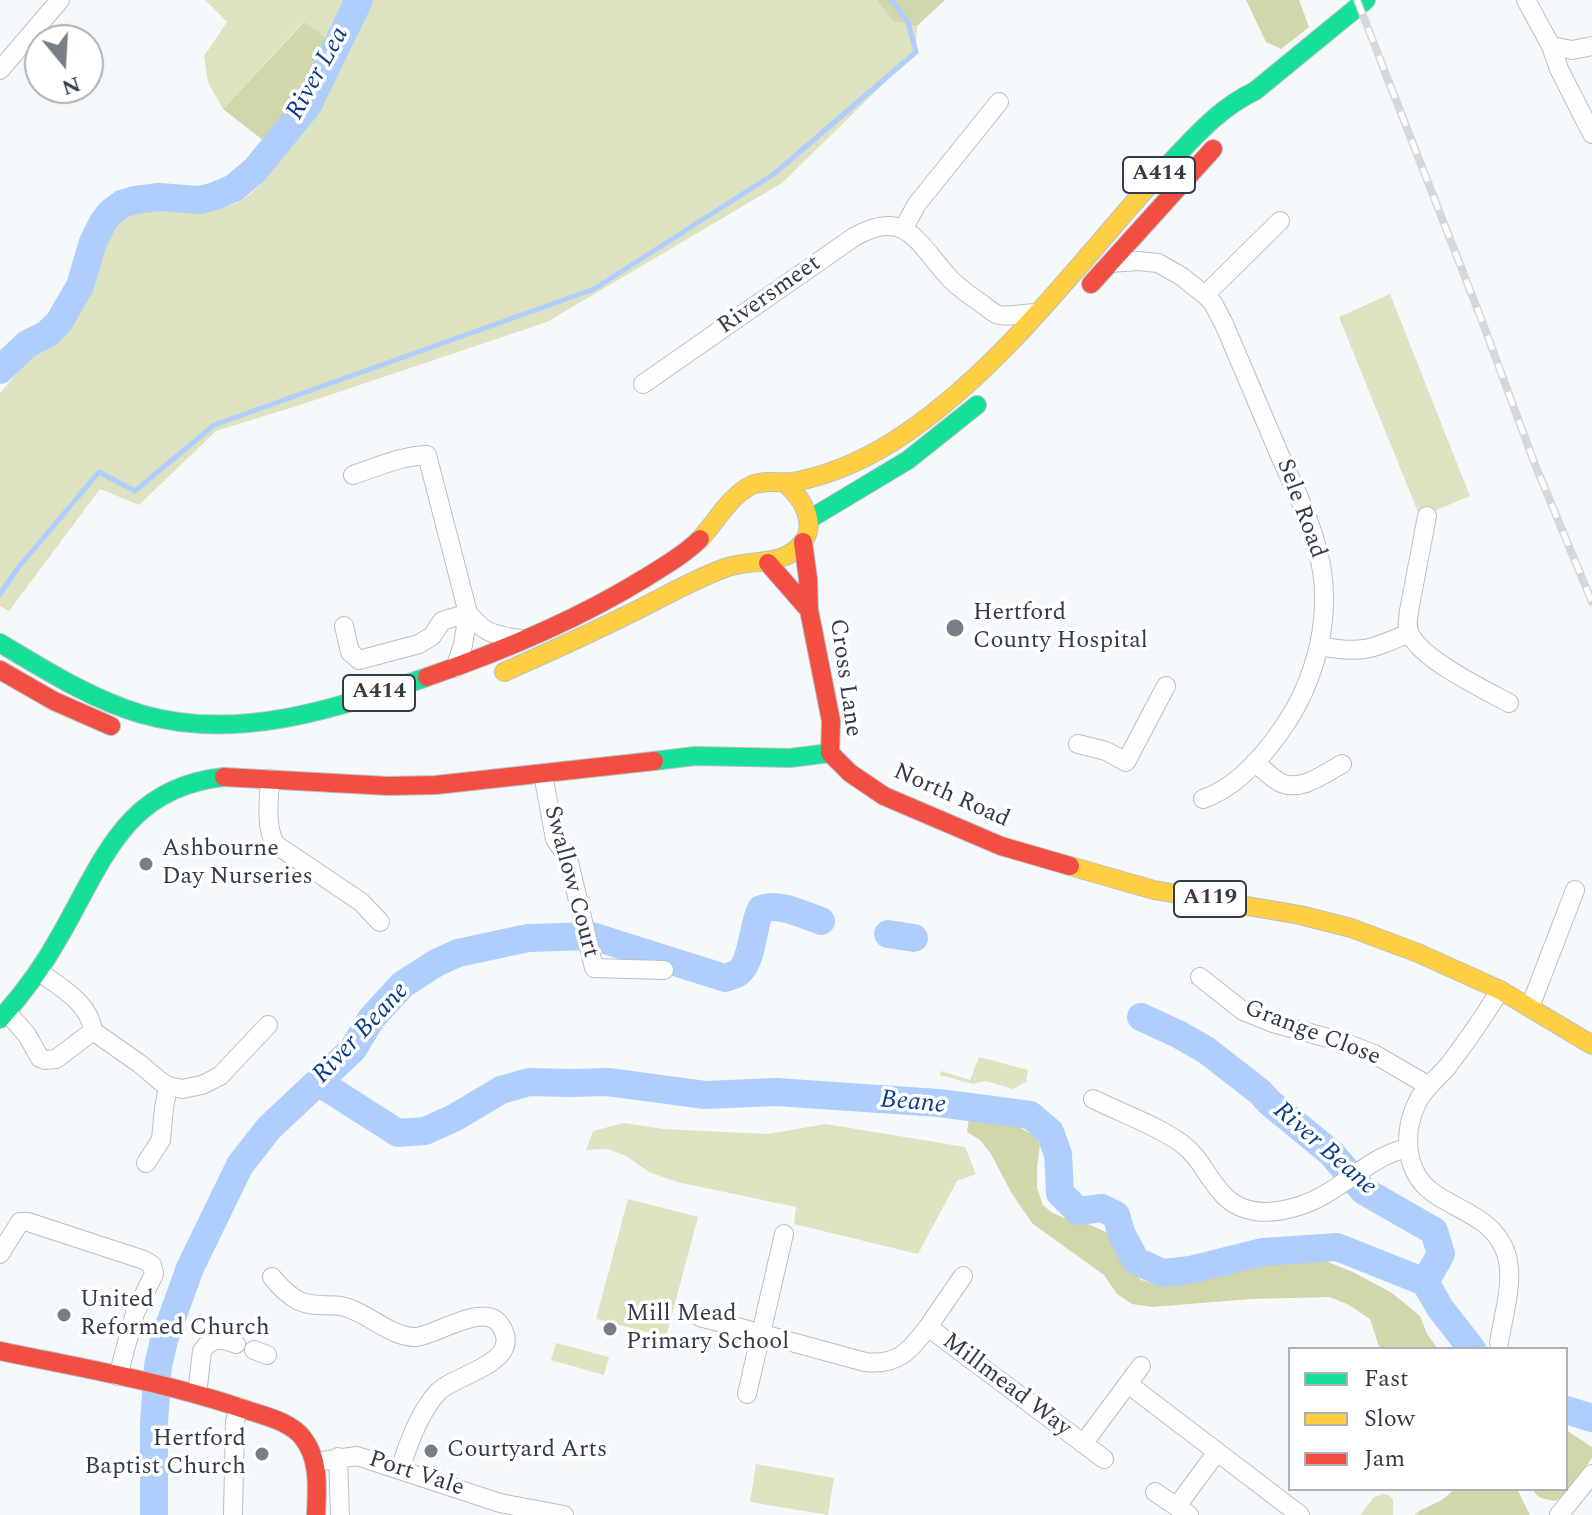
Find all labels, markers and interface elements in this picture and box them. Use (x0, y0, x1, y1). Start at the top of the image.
water label: River Lea (281, 22, 357, 126)
north arrow (24, 24, 104, 104)
text: N (57, 67, 85, 104)
road number: A414 (1123, 157, 1195, 193)
street label: Riversmeet (713, 250, 827, 342)
street label: Sele Road (1269, 455, 1331, 563)
place label: Hertford County Hospital (973, 600, 1148, 656)
street label: Cross Lane (821, 617, 867, 739)
marker: Hertford County Hospital (944, 617, 966, 639)
road number: A414 (343, 675, 415, 711)
street label: North Road (888, 759, 1014, 835)
street label: Swallow Court (536, 803, 604, 961)
place label: Ashbourne Day Nurseries (162, 836, 313, 892)
marker: Ashbourne Day Nurseries (137, 855, 155, 873)
road number: A119 (1174, 881, 1246, 917)
water label: River Beane (307, 977, 417, 1091)
street label: Grange Close (1240, 995, 1384, 1073)
water label: Beane (879, 1086, 947, 1122)
water label: River Beane (1266, 1096, 1382, 1204)
place label: United Reformed Church (80, 1287, 270, 1343)
place label: Mill Mead Primary School (626, 1301, 789, 1357)
marker: United Reformed Church (55, 1306, 73, 1324)
marker: Mill Mead Primary School (601, 1320, 619, 1338)
street label: Millmead Way (936, 1328, 1076, 1444)
legend (1288, 1347, 1568, 1491)
text: Fast (1364, 1361, 1409, 1397)
text: Slow (1364, 1401, 1415, 1437)
place label: Hertford Baptist Church (84, 1426, 246, 1482)
place label: Courtyard Arts (447, 1437, 607, 1465)
text: Jam (1364, 1441, 1405, 1477)
marker: Courtyard Arts (422, 1442, 440, 1460)
marker: Hertford Baptist Church (253, 1445, 271, 1463)
street label: Port Vale (365, 1446, 467, 1504)

